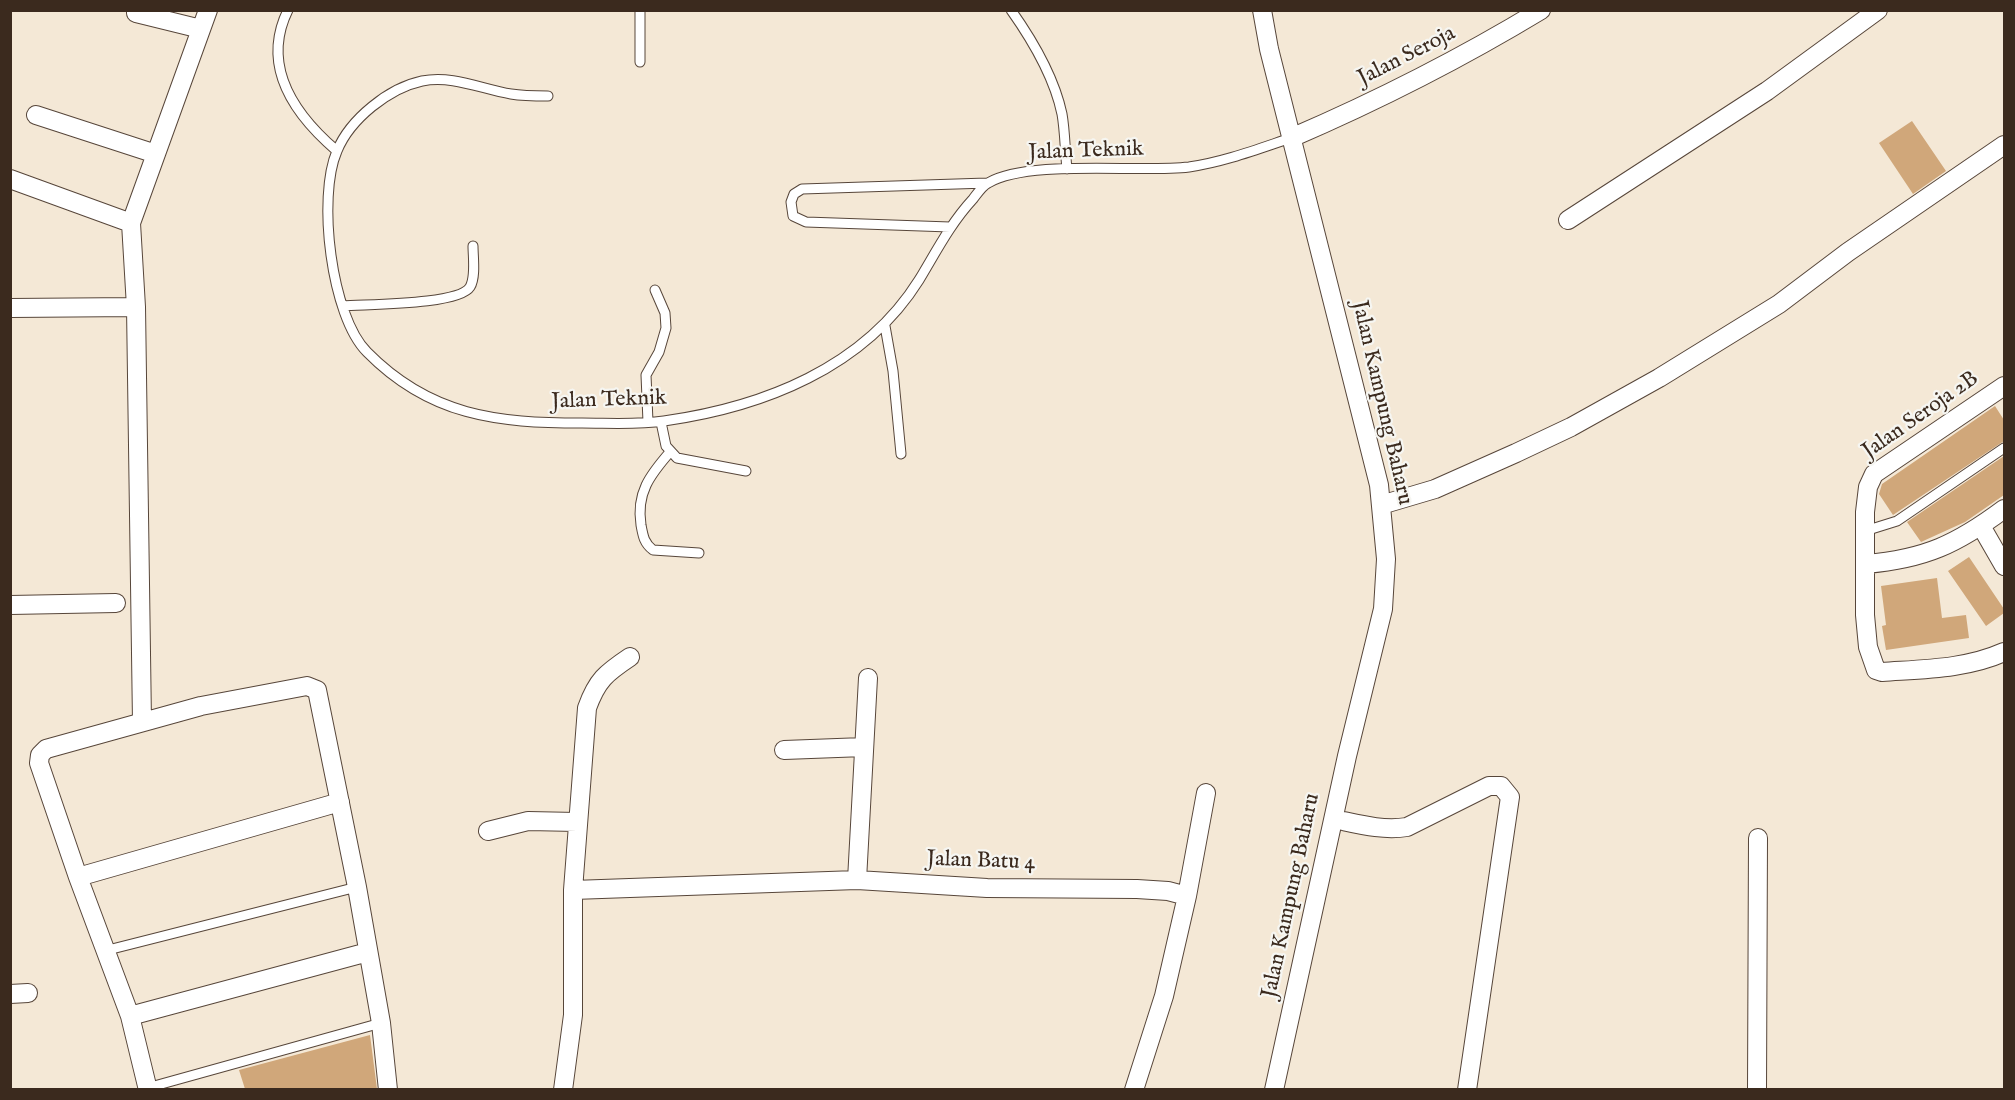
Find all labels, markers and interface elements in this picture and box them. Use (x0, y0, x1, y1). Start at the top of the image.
street label: Jalan Seroja (1354, 21, 1460, 93)
street label: Jalan Teknik (1028, 137, 1144, 167)
street label: Jalan Kampung Baharu (1345, 298, 1417, 508)
street label: Jalan Seroja 2B (1858, 366, 1984, 466)
street label: Jalan Teknik (551, 386, 667, 416)
street label: Jalan Kampung Baharu (1257, 791, 1327, 1001)
street label: Jalan Batu 4 (926, 847, 1036, 877)

